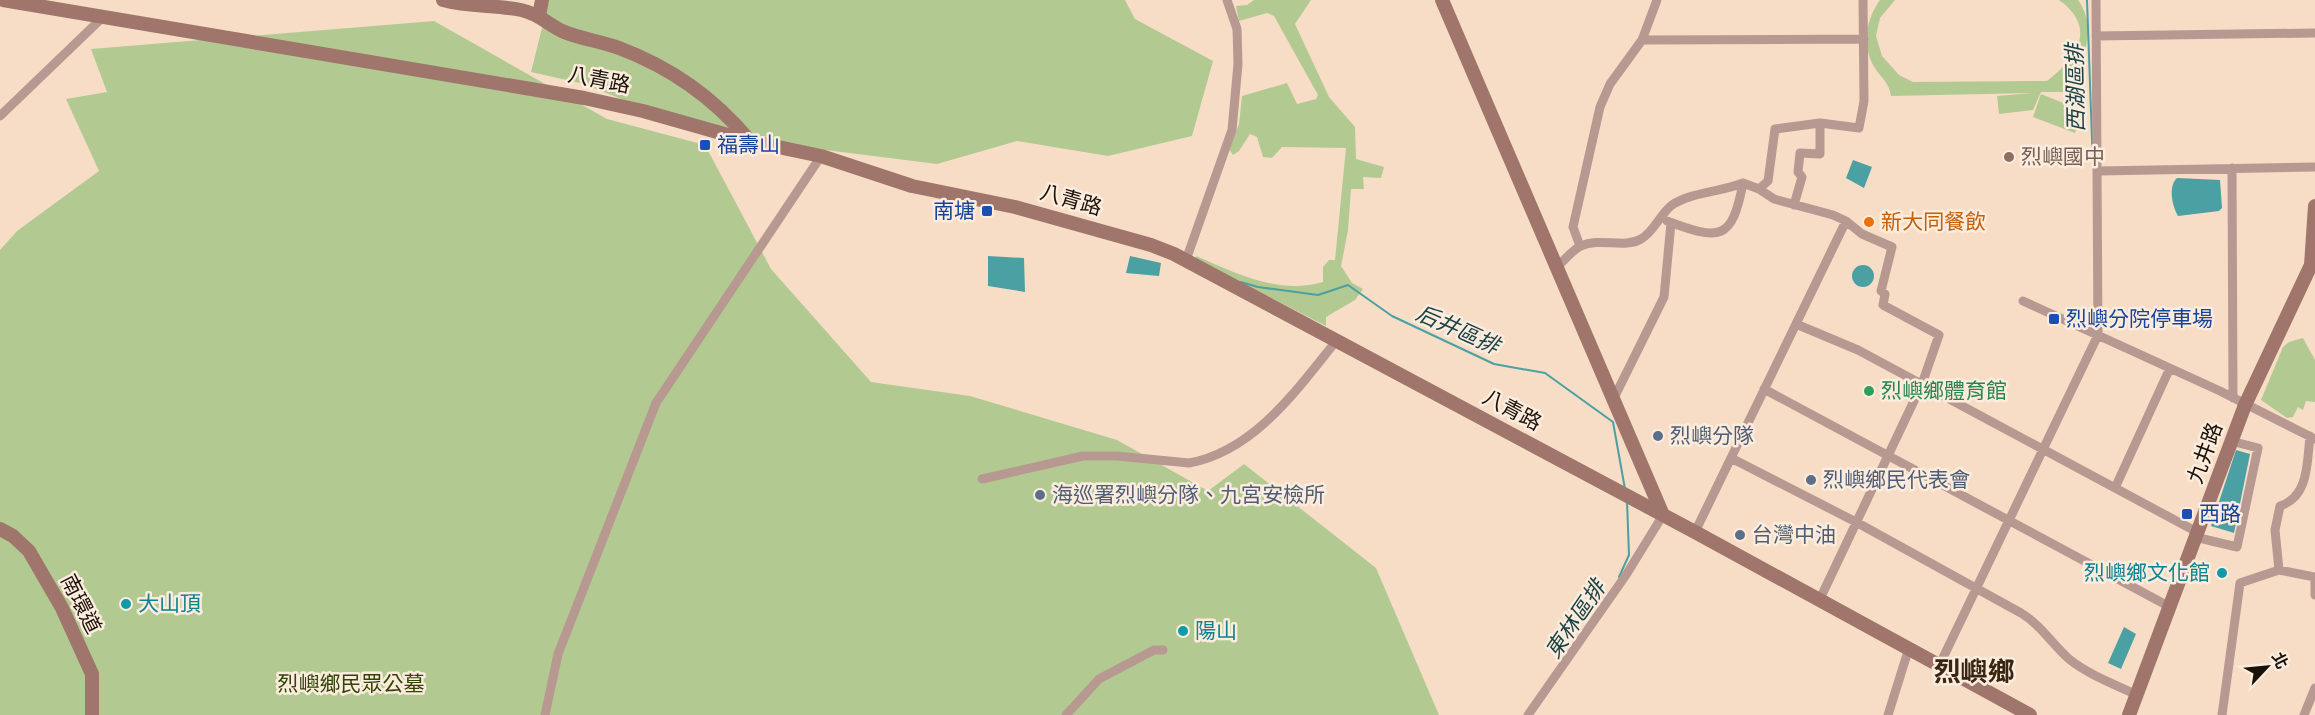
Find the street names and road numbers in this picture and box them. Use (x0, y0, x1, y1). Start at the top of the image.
street label: 八青路 (565, 59, 633, 101)
street label: 八青路 (1037, 177, 1105, 223)
street label: 八青路 (1477, 382, 1547, 438)
street label: 九井路 (2180, 418, 2230, 488)
street label: 南環道 (53, 569, 109, 639)

